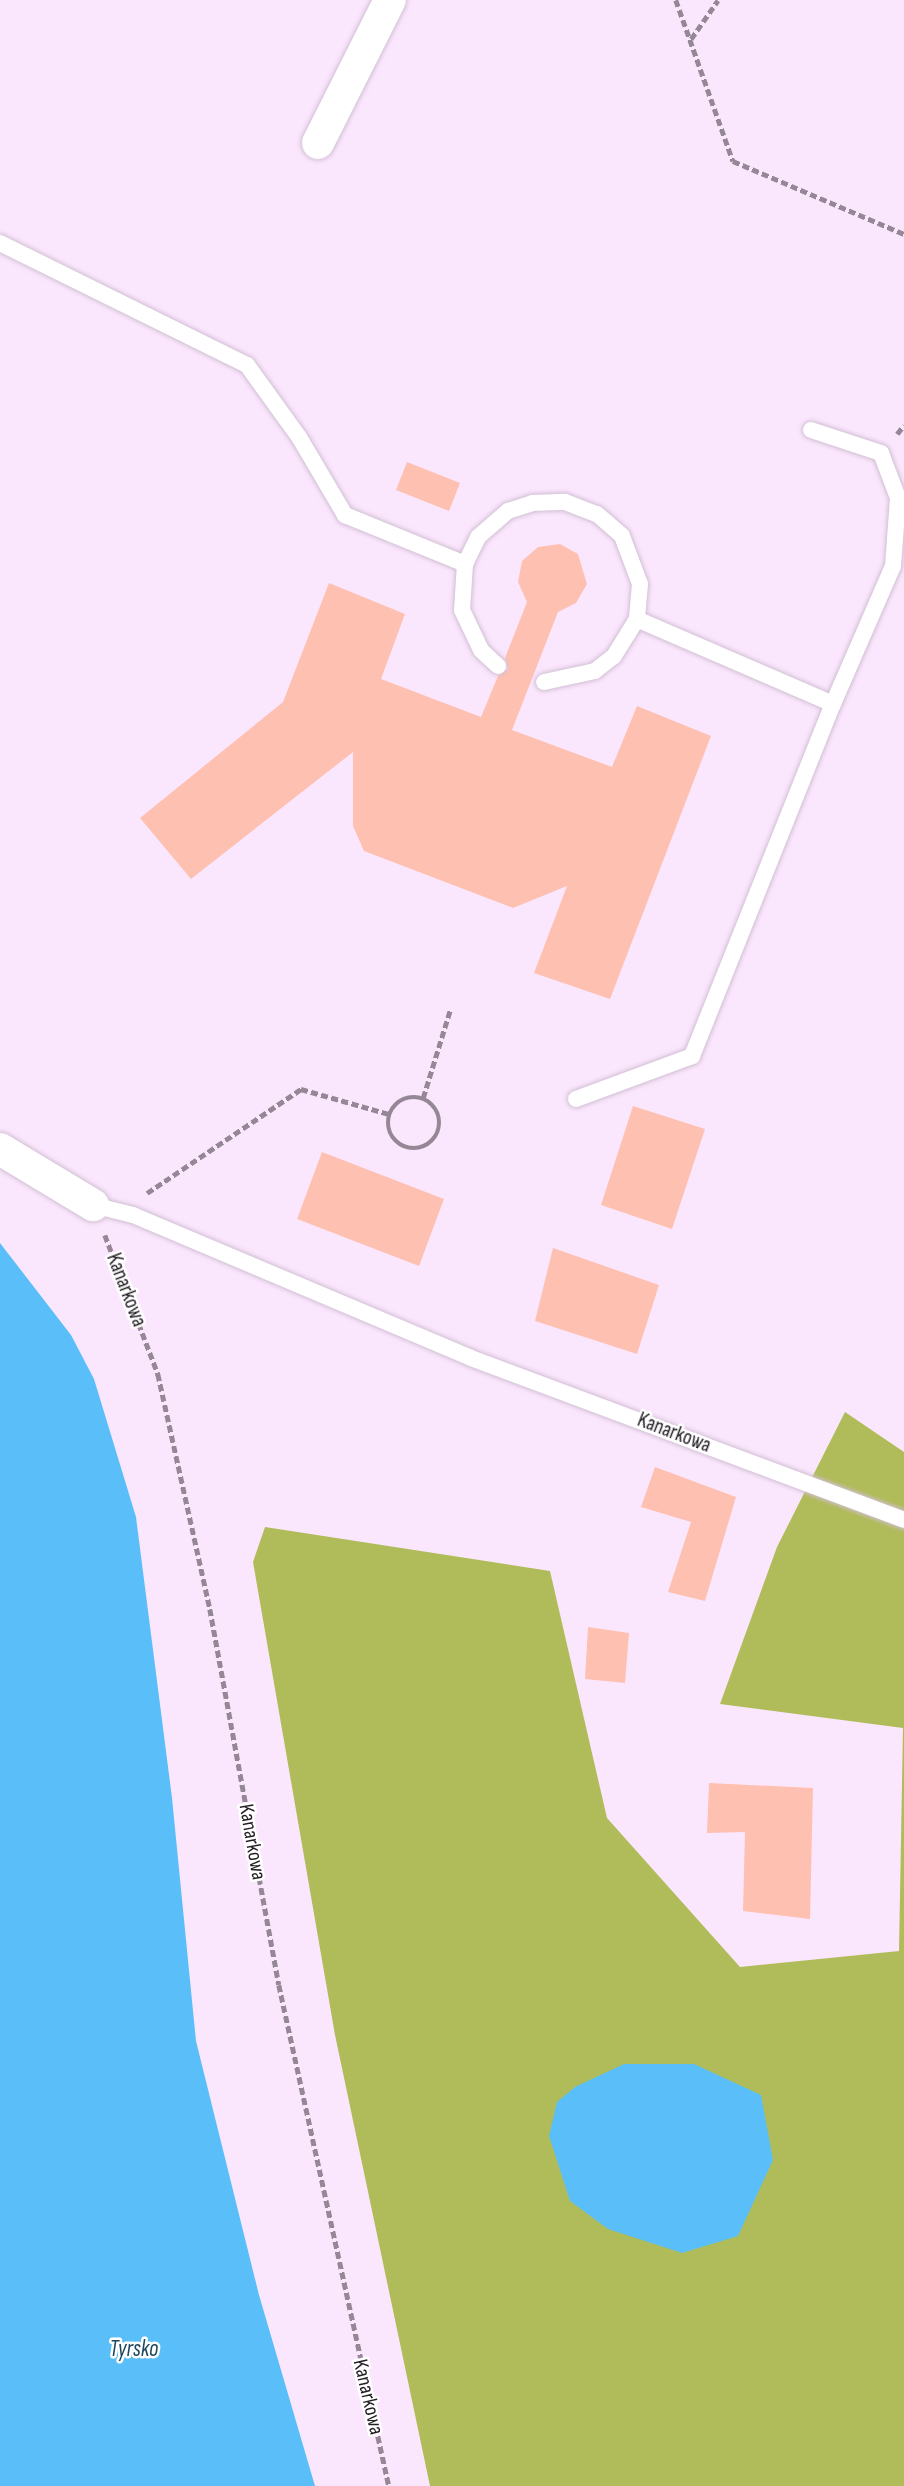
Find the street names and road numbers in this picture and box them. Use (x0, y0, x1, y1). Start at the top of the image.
street label: Kanarkowa (101, 1250, 151, 1330)
street label: Kanarkowa (634, 1408, 714, 1458)
street label: Kanarkowa (233, 1802, 271, 1882)
street label: Kanarkowa (347, 2357, 389, 2437)

